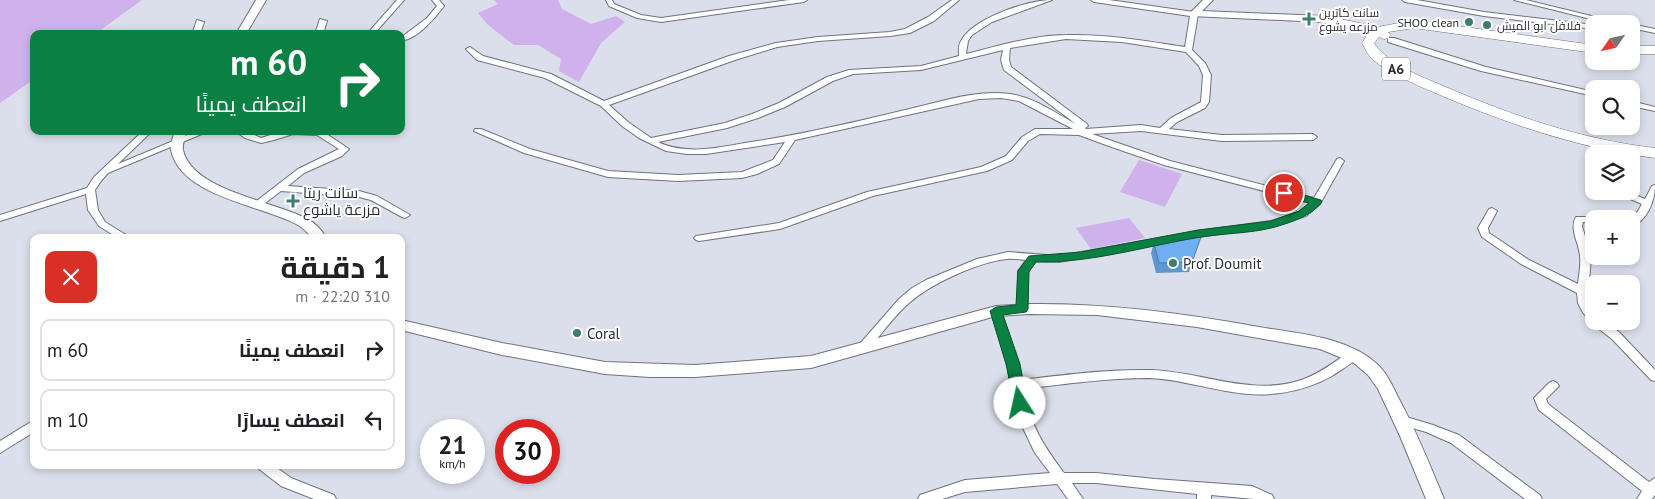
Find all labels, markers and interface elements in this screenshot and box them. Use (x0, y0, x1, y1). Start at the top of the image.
place label: سانت كاترين مزرعه يشوع (1319, 5, 1379, 35)
marker: سانت كاترين مزرعه يشوع (1303, 13, 1315, 25)
place label: SHOO clean (1397, 15, 1459, 30)
north arrow (1585, 15, 1640, 70)
map controls (1585, 15, 1640, 330)
marker: SHOO clean (1463, 16, 1475, 28)
place label: فلافل ابو الميش (1497, 18, 1581, 33)
marker: فلافل ابو الميش (1481, 19, 1493, 31)
text: 60 m (230, 39, 307, 85)
icon: right (325, 50, 390, 115)
road number: A6 (1382, 58, 1410, 80)
button: search (1585, 80, 1640, 135)
text: انعطف يمينًا (196, 90, 307, 118)
button: layers (1585, 145, 1640, 200)
pin (1263, 172, 1305, 214)
icon: arrive (1270, 179, 1298, 207)
place label: سانت ريتا مزرعة ياشوع (303, 183, 380, 221)
marker: سانت ريتا مزرعة ياشوع (287, 195, 299, 207)
button: + (1585, 210, 1640, 265)
text: 1 دقيقة (281, 247, 390, 286)
button: close (45, 251, 97, 303)
place label: Prof. Doumit (1183, 254, 1262, 273)
marker: Prof. Doumit (1167, 257, 1179, 269)
button: − (1585, 275, 1640, 330)
text: 310 m · 22:20 (295, 286, 390, 306)
place label: Coral (587, 324, 621, 343)
marker: Coral (571, 327, 583, 339)
icon: right (360, 336, 388, 364)
text: 60 m (47, 338, 88, 362)
text: انعطف يمينًا (239, 338, 345, 362)
position arrow (993, 376, 1045, 428)
icon: left (360, 406, 388, 434)
text: 10 m (47, 408, 88, 432)
text: انعطف يسارًا (237, 408, 345, 432)
speed limit sign: 30 (495, 419, 560, 484)
text: 21 (438, 429, 467, 461)
text: km/h (439, 456, 466, 471)

